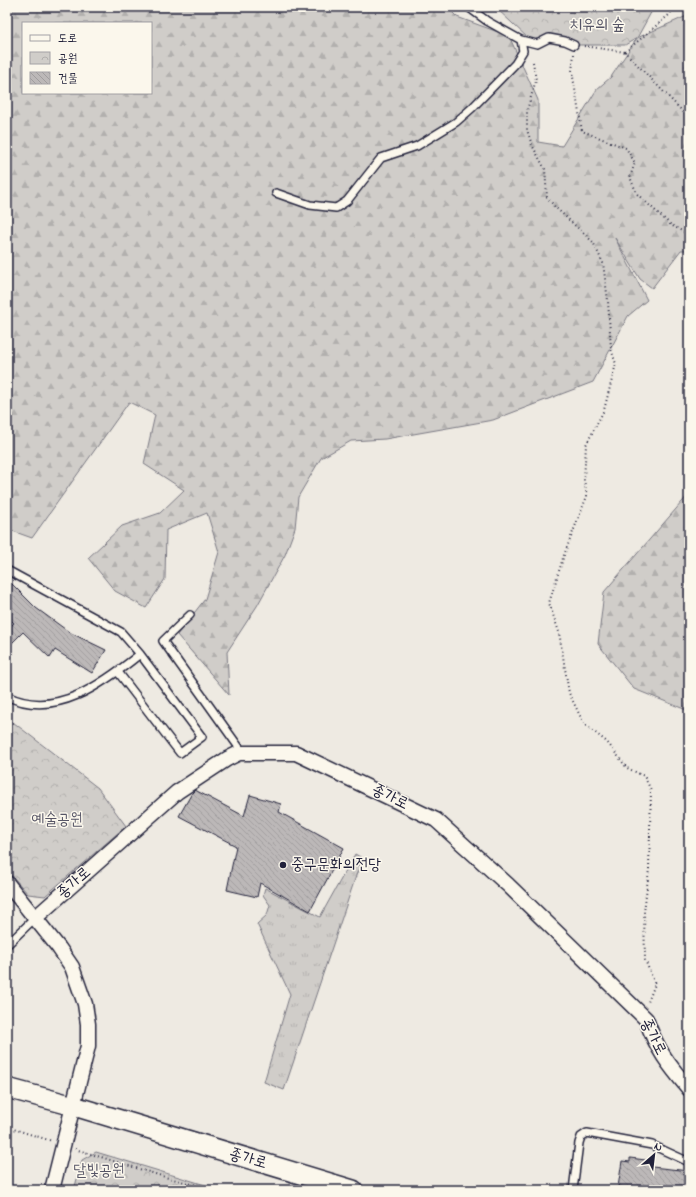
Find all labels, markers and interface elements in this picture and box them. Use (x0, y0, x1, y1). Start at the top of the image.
park label: 치유의 숲 (569, 13, 625, 37)
legend (22, 22, 152, 94)
text: 도로 (58, 30, 77, 48)
text: 공원 (58, 50, 77, 68)
text: 건물 (58, 70, 78, 88)
street label: 종가로 (367, 778, 413, 816)
park label: 예술공원 (31, 808, 83, 832)
place label: 중구문화의전당 (291, 853, 381, 877)
marker: 중구문화의전당 (278, 860, 288, 870)
street label: 종가로 (52, 861, 96, 905)
street label: 종가로 (634, 1014, 672, 1060)
north arrow (634, 1135, 674, 1175)
text: N (651, 1138, 665, 1156)
street label: 종가로 (226, 1142, 270, 1176)
park label: 달빛공원 (73, 1159, 125, 1183)

